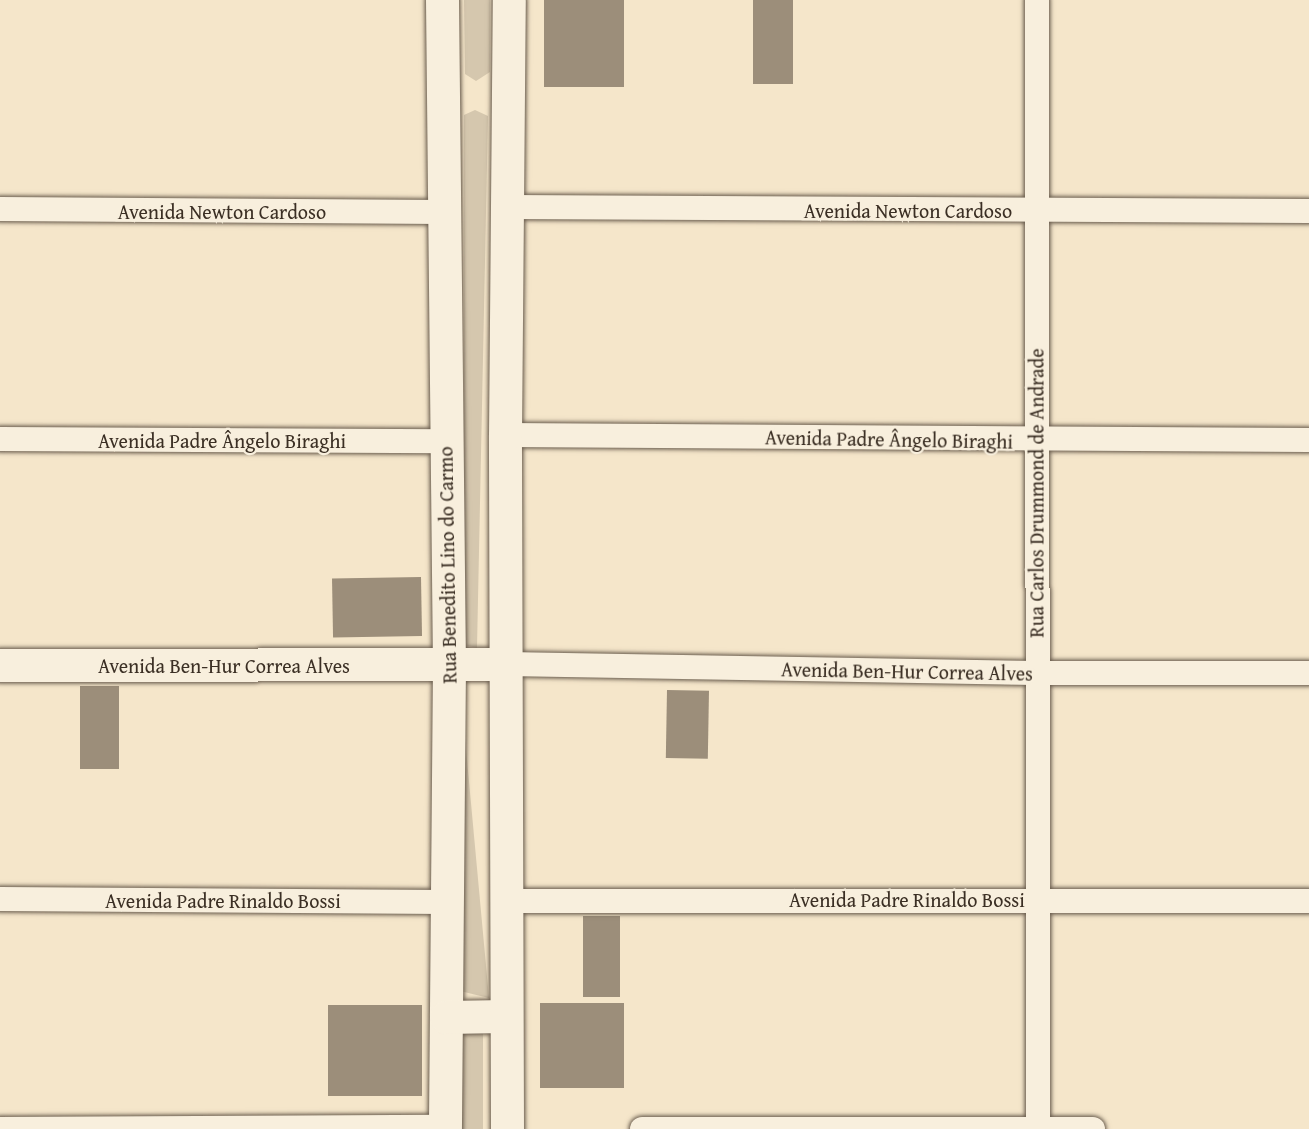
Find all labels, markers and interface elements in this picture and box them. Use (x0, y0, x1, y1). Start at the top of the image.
street label: Avenida Newton Cardoso (804, 198, 1012, 222)
street label: Avenida Newton Cardoso (118, 199, 326, 223)
street label: Rua Carlos Drummond de Andrade (1024, 348, 1048, 638)
street label: Avenida Padre Ângelo Biraghi (765, 425, 1013, 453)
street label: Avenida Padre Ângelo Biraghi (98, 428, 346, 452)
street label: Rua Benedito Lino do Carmo (433, 446, 461, 684)
street label: Avenida Ben-Hur Correa Alves (98, 653, 350, 677)
street label: Avenida Ben-Hur Correa Alves (781, 657, 1033, 685)
street label: Avenida Padre Rinaldo Bossi (789, 887, 1025, 911)
street label: Avenida Padre Rinaldo Bossi (105, 888, 341, 912)

